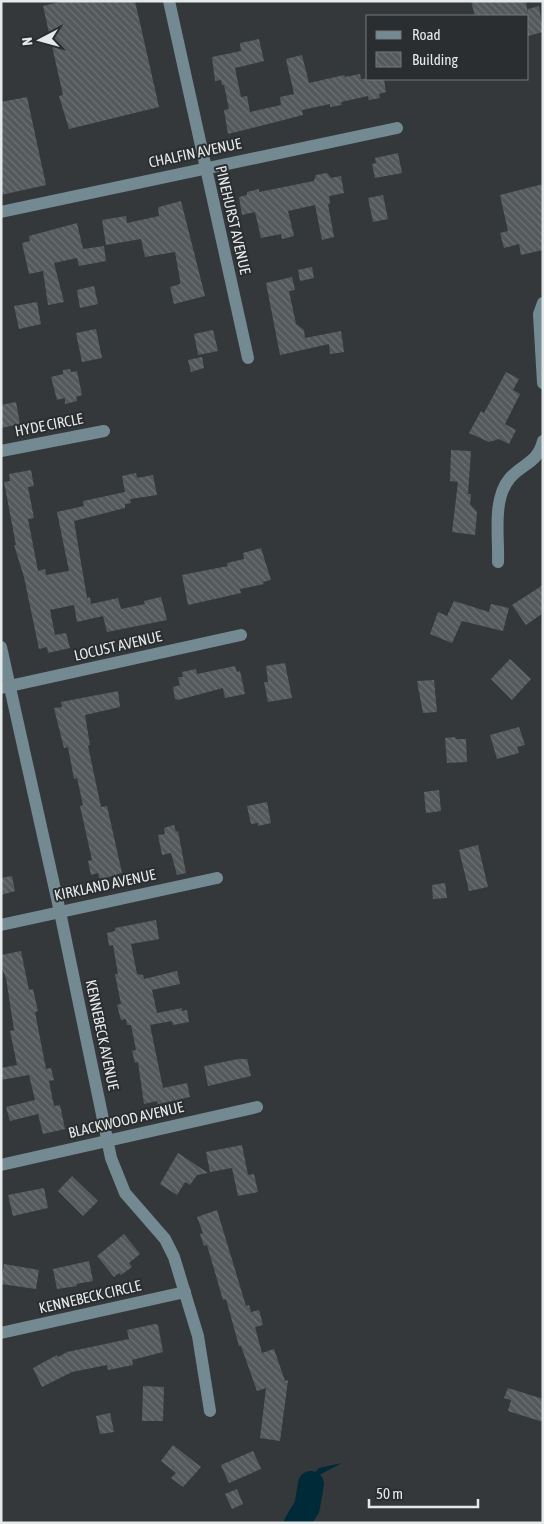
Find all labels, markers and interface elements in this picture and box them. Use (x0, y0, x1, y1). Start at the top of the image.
north arrow (15, 15, 65, 65)
legend (366, 15, 529, 80)
text: Road (412, 26, 441, 43)
text: N (19, 36, 35, 46)
text: Building (412, 51, 458, 68)
street label: CHALFIN AVENUE (147, 134, 243, 171)
street label: PINEHURST AVENUE (213, 164, 254, 277)
street label: HYDE CIRCLE (13, 409, 85, 439)
street label: LOCUST AVENUE (72, 627, 164, 664)
street label: KIRKLAND AVENUE (53, 865, 158, 904)
street label: KENNEBECK AVENUE (82, 978, 123, 1092)
street label: BLACKWOOD AVENUE (67, 1098, 186, 1141)
street label: KENNEBECK CIRCLE (37, 1276, 143, 1317)
scale bar (369, 1476, 478, 1508)
text: 50 m (376, 1485, 403, 1502)

